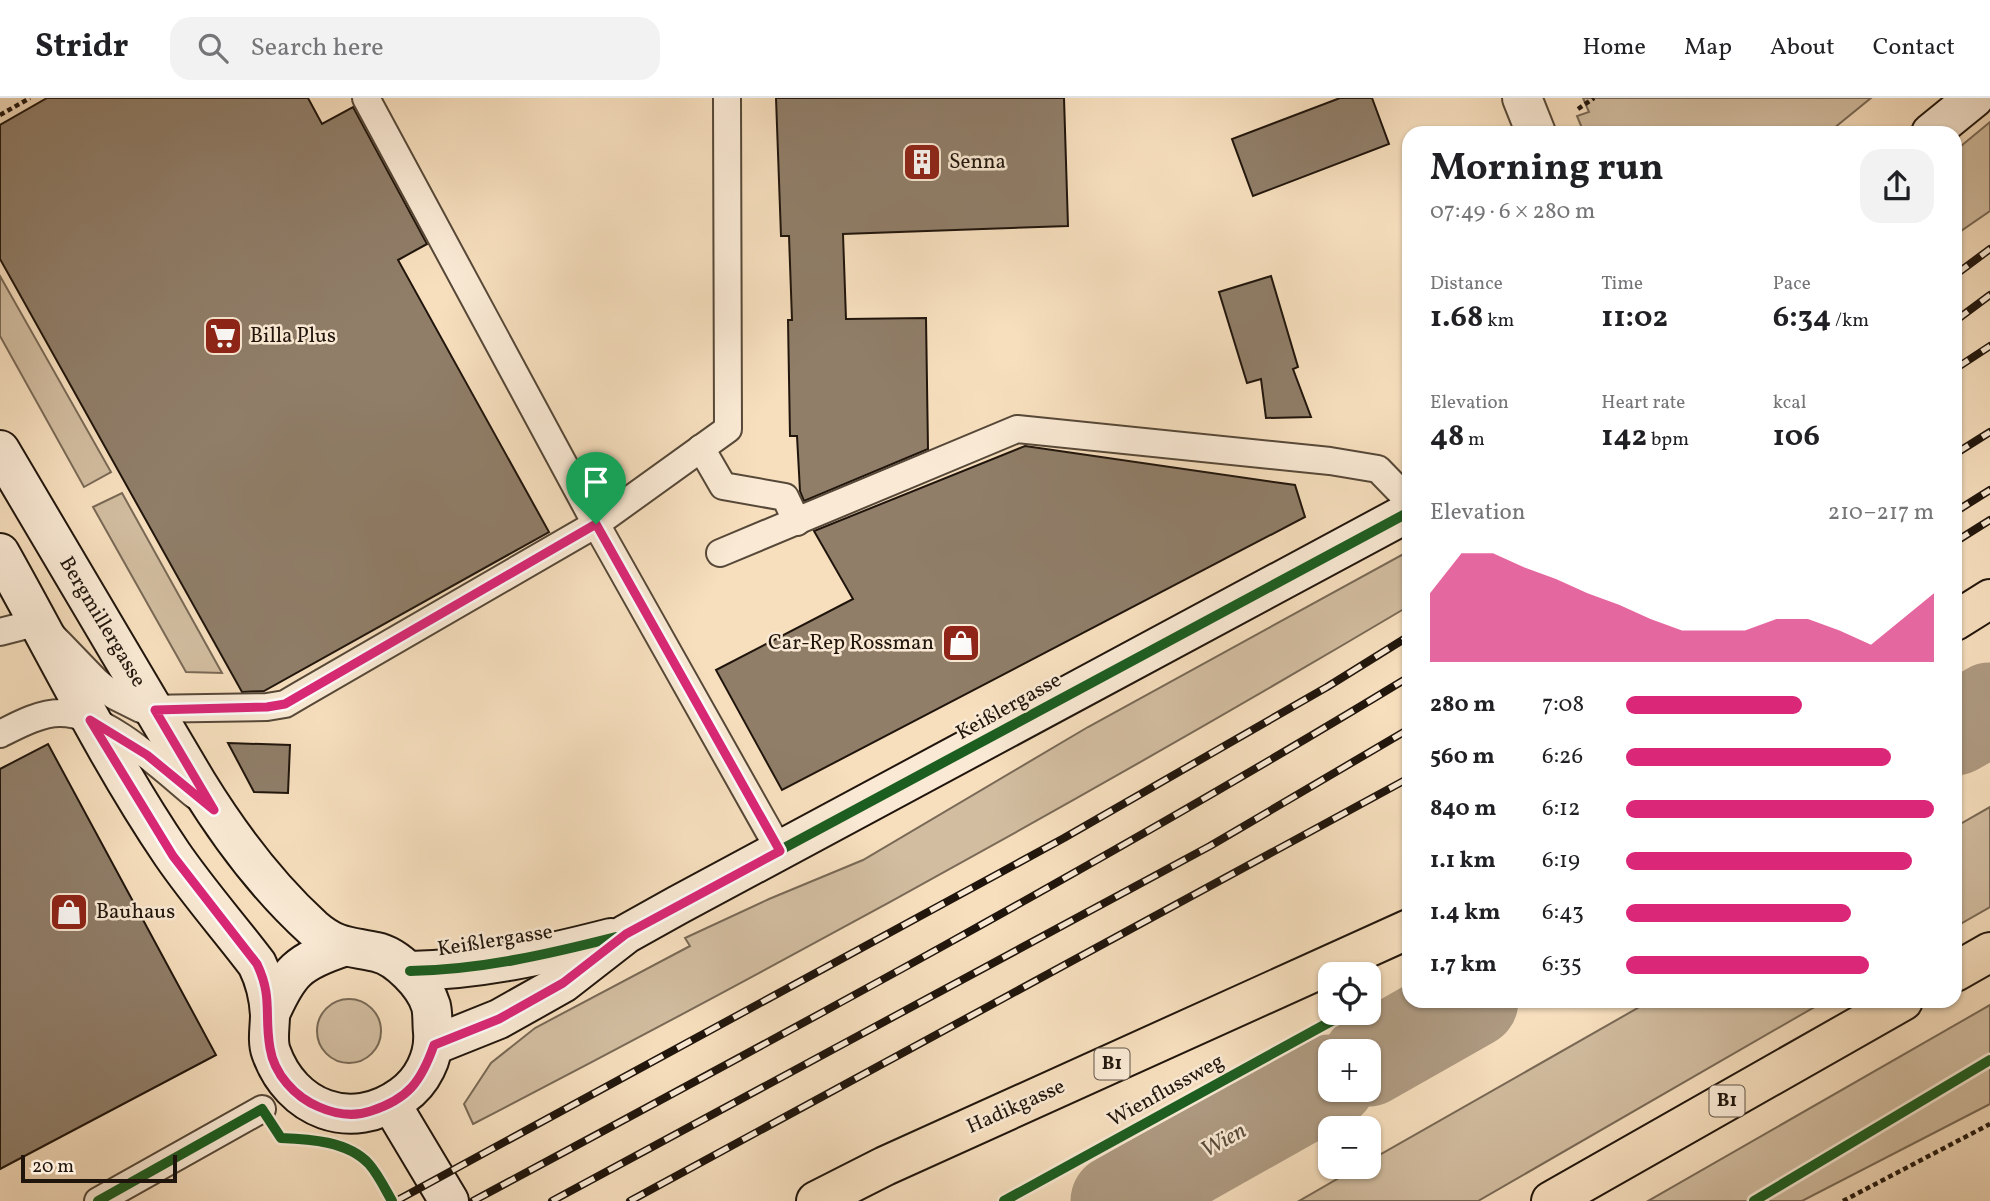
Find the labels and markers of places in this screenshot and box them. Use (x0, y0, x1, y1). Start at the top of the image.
building icon: Senna (901, 141, 943, 183)
place label: Senna (949, 148, 1006, 177)
supermarket icon: Billa Plus (202, 315, 244, 357)
place label: Billa Plus (250, 322, 336, 351)
pin (566, 452, 626, 524)
shop icon: Car-Rep Rossman (940, 622, 982, 664)
place label: Car-Rep Rossman (768, 629, 934, 658)
shop icon: Bauhaus (48, 891, 90, 933)
place label: Bauhaus (96, 898, 175, 927)

